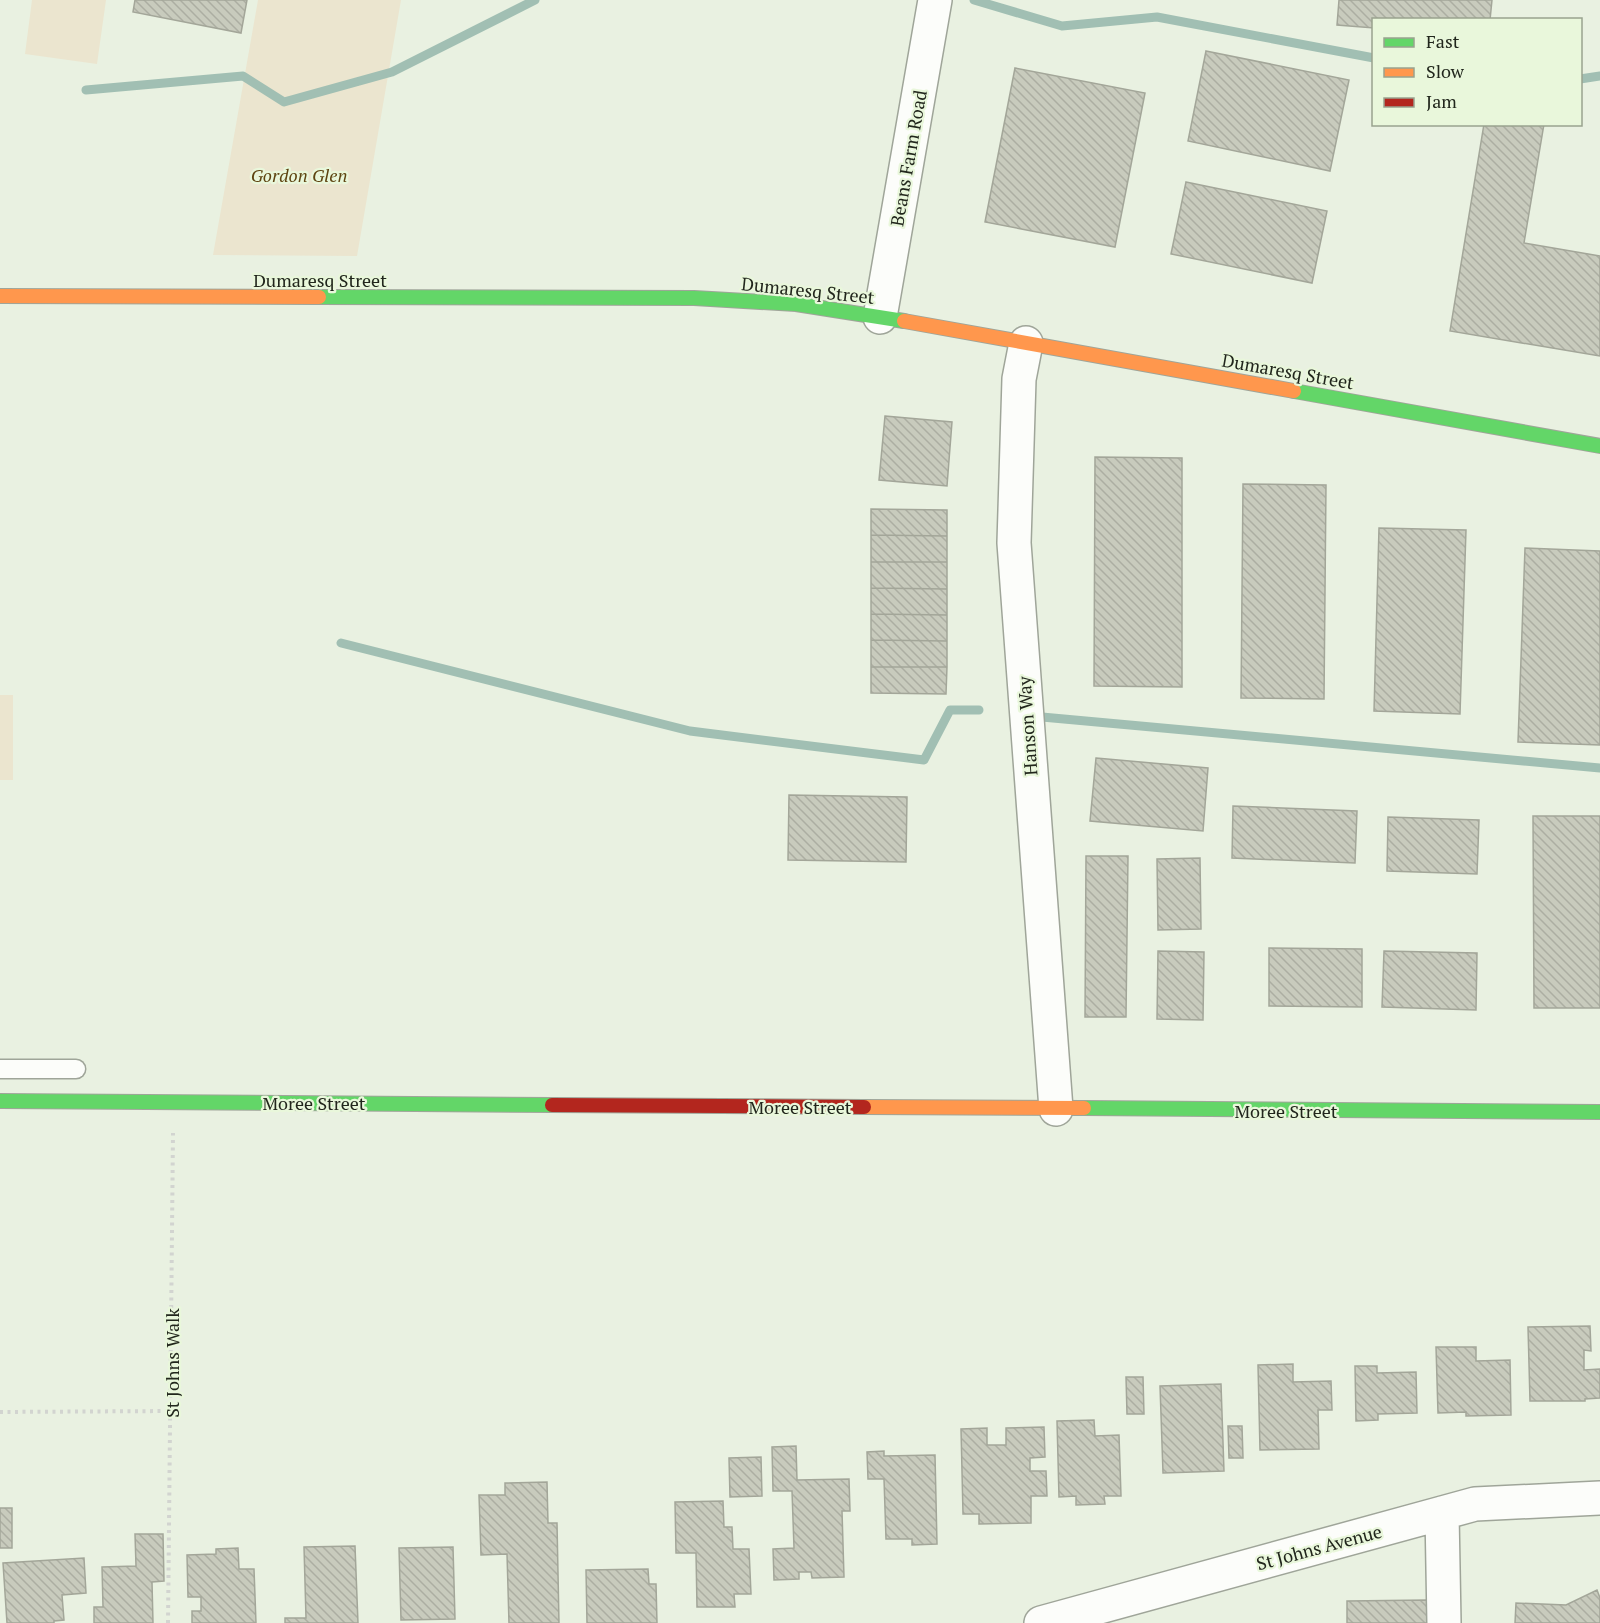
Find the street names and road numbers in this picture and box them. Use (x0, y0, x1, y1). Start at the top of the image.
street label: Beans Farm Road (884, 88, 932, 228)
street label: Dumaresq Street (253, 268, 387, 292)
street label: Dumaresq Street (740, 271, 876, 309)
street label: Dumaresq Street (1220, 348, 1356, 394)
street label: Hanson Way (1011, 675, 1042, 776)
street label: Moree Street (263, 1091, 366, 1115)
street label: Moree Street (749, 1095, 852, 1119)
street label: Moree Street (1235, 1099, 1338, 1123)
street label: St Johns Walk (160, 1307, 184, 1418)
street label: St Johns Avenue (1254, 1519, 1384, 1575)

